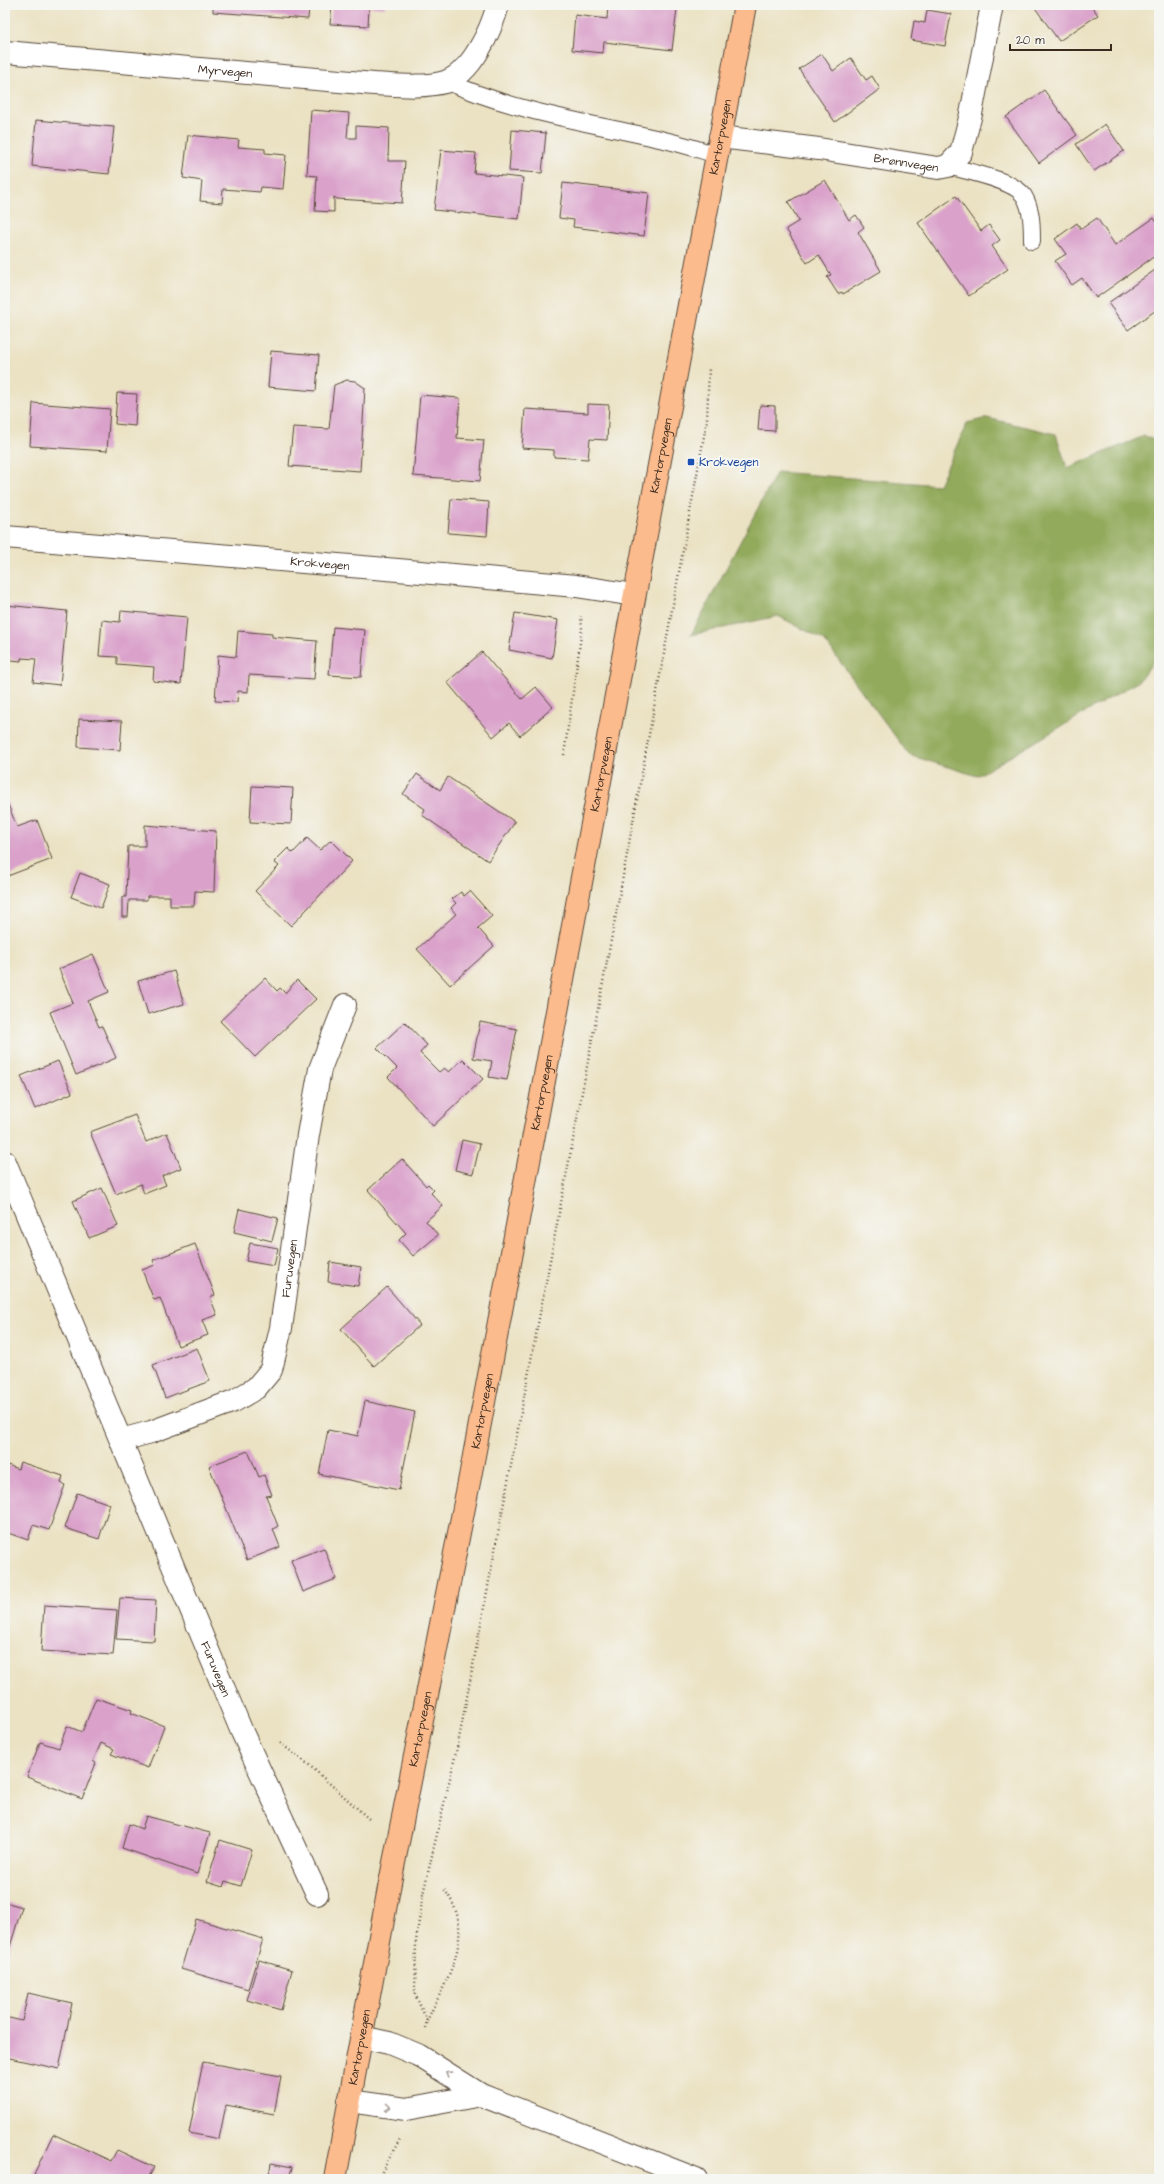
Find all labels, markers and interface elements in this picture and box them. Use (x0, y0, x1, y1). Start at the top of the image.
scale bar (1010, 26, 1111, 52)
text: 20 m (1016, 32, 1045, 49)
street label: Myrvegen (197, 61, 253, 82)
street label: Kårtorpvegen (705, 98, 736, 176)
street label: Brønnvegen (872, 150, 940, 177)
street label: Kårtorpvegen (646, 417, 677, 495)
place label: Krokvegen (699, 454, 758, 472)
marker: Krokvegen (686, 457, 696, 467)
street label: Krokvegen (290, 553, 350, 575)
street label: Kårtorpvegen (586, 735, 617, 813)
street label: Kårtorpvegen (527, 1054, 558, 1132)
street label: Furuvegen (277, 1238, 302, 1299)
street label: Kårtorpvegen (467, 1372, 498, 1450)
street label: Furuvegen (196, 1639, 234, 1699)
street label: Kårtorpvegen (405, 1690, 437, 1768)
street label: Kårtorpvegen (345, 2008, 375, 2086)
one-way arrow (445, 2071, 452, 2079)
one-way arrow (385, 2102, 391, 2111)

